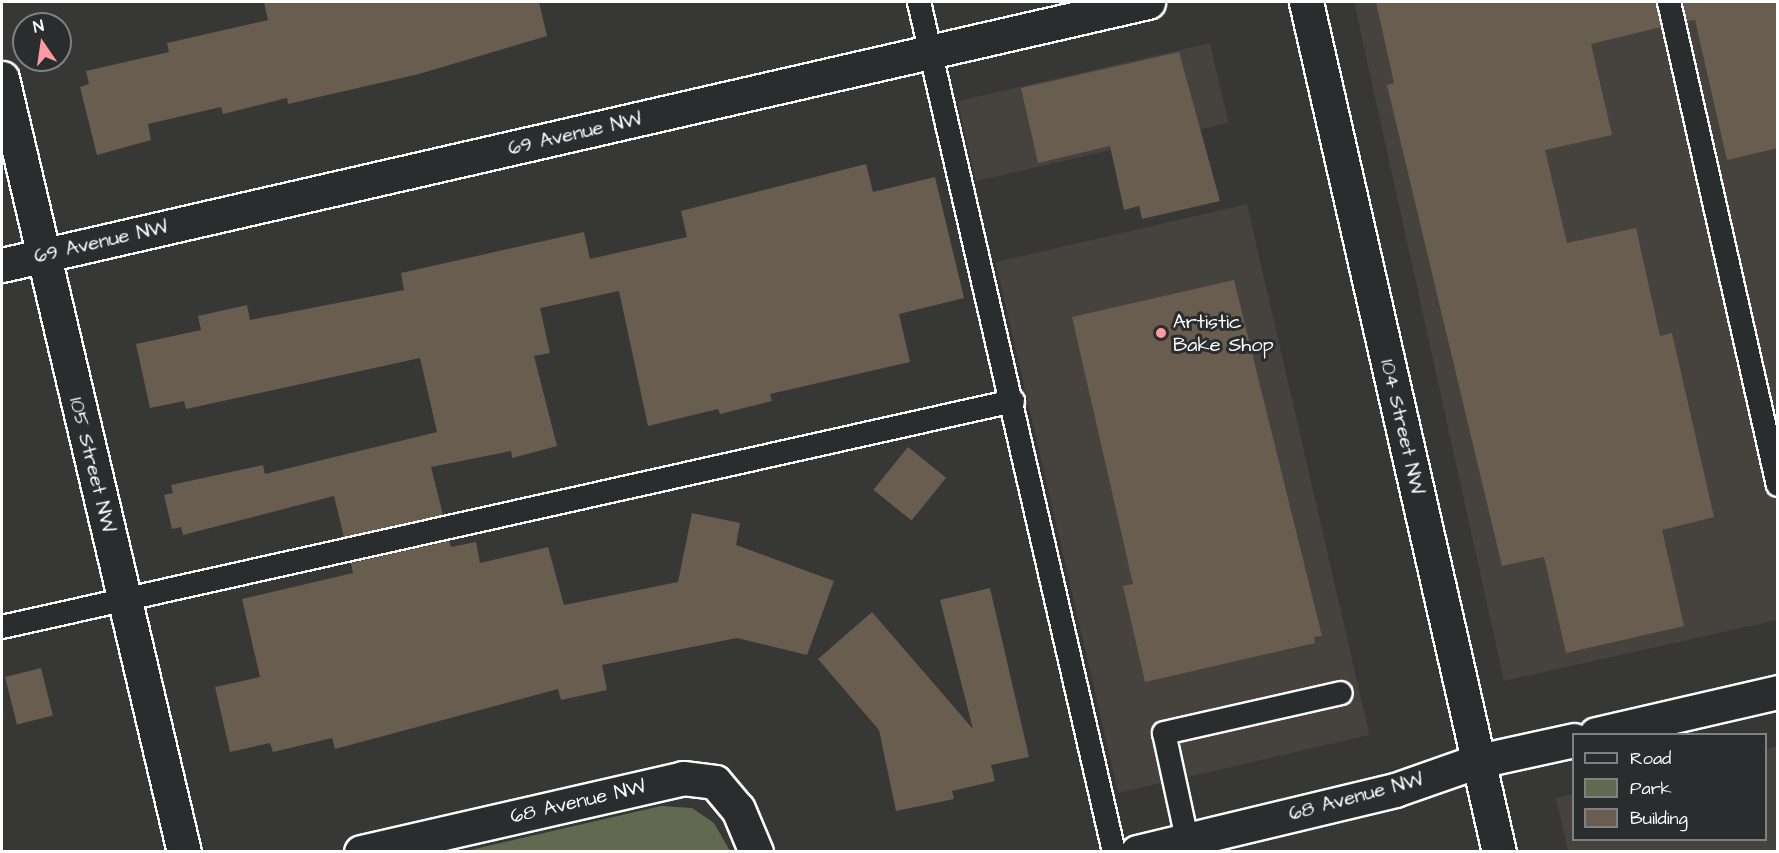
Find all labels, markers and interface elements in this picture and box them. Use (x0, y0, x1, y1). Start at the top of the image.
north arrow (12, 12, 72, 72)
text: N (31, 15, 46, 38)
street label: 69 Avenue NW (506, 107, 644, 161)
street label: 69 Avenue NW (32, 215, 170, 269)
place label: Artistic Bake Shop (1173, 310, 1274, 357)
marker: Artistic Bake Shop (1154, 326, 1168, 340)
street label: 104 Street NW (1375, 357, 1429, 497)
street label: 105 Street NW (64, 395, 120, 535)
legend (1572, 733, 1767, 841)
text: Road (1630, 746, 1671, 771)
street label: 68 Avenue NW (1286, 768, 1426, 826)
street label: 68 Avenue NW (508, 775, 648, 829)
text: Park (1630, 776, 1672, 801)
text: Building (1630, 806, 1688, 831)

